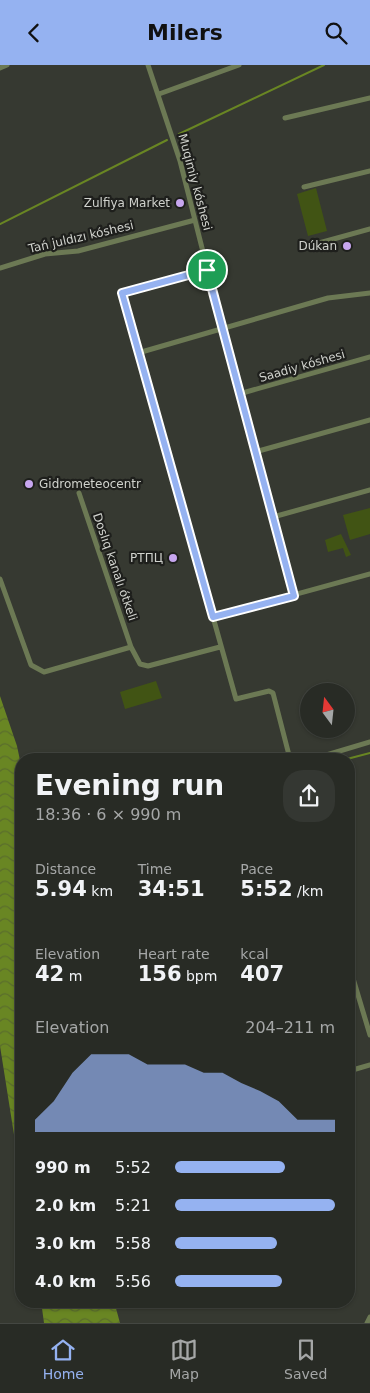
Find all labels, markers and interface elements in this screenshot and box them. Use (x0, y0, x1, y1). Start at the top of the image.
icon: back (20, 19, 48, 47)
icon: search (322, 19, 350, 47)
text: Milers (147, 20, 223, 45)
street label: Muqimiy kóshesi (175, 132, 215, 232)
place label: Zulfiya Market (84, 196, 170, 210)
marker: Zulfiya Market (174, 197, 186, 209)
street label: Tań juldızı kóshesi (26, 218, 135, 256)
place label: Dúkan (298, 239, 337, 253)
marker: Dúkan (341, 240, 353, 252)
pin (186, 249, 228, 291)
icon: arrive (193, 256, 221, 284)
street label: Saadiy kóshesi (257, 347, 347, 385)
place label: Gidrometeocentr (39, 477, 141, 491)
marker: Gidrometeocentr (23, 478, 35, 490)
street label: Doslıq kanalı ótkeli (90, 511, 140, 623)
place label: РТПЦ (130, 551, 163, 565)
marker: РТПЦ (167, 552, 179, 564)
north arrow (300, 683, 355, 737)
map controls (300, 683, 355, 738)
text: Evening run (35, 769, 224, 802)
button: share (283, 770, 335, 822)
text: 18:36 · 6 × 990 m (35, 805, 181, 824)
text: Distance (35, 861, 96, 877)
text: Time (138, 861, 172, 877)
text: Pace (240, 861, 273, 877)
text: 5.94 (35, 877, 87, 901)
text: 34:51 (138, 877, 205, 901)
text: 5:52 (240, 877, 293, 901)
text: km (87, 883, 113, 899)
text: /km (293, 883, 323, 899)
text: Elevation (35, 946, 100, 962)
text: Heart rate (138, 946, 210, 962)
text: kcal (240, 946, 269, 962)
text: 42 (35, 962, 64, 986)
text: 156 (138, 962, 182, 986)
text: 407 (240, 962, 284, 986)
text: m (64, 968, 82, 984)
text: bpm (182, 968, 217, 984)
text: Elevation (35, 1018, 109, 1037)
text: 204–211 m (245, 1018, 335, 1037)
text: 990 m (35, 1158, 91, 1177)
text: 5:52 (115, 1158, 151, 1177)
text: 2.0 km (35, 1196, 96, 1215)
text: 5:21 (115, 1196, 151, 1215)
text: 3.0 km (35, 1234, 96, 1253)
text: 5:58 (115, 1234, 151, 1253)
text: 4.0 km (35, 1272, 96, 1291)
text: 5:56 (115, 1272, 151, 1291)
tab: Home (43, 1336, 84, 1382)
tab: Map (169, 1336, 199, 1382)
tab: Saved (284, 1336, 327, 1382)

